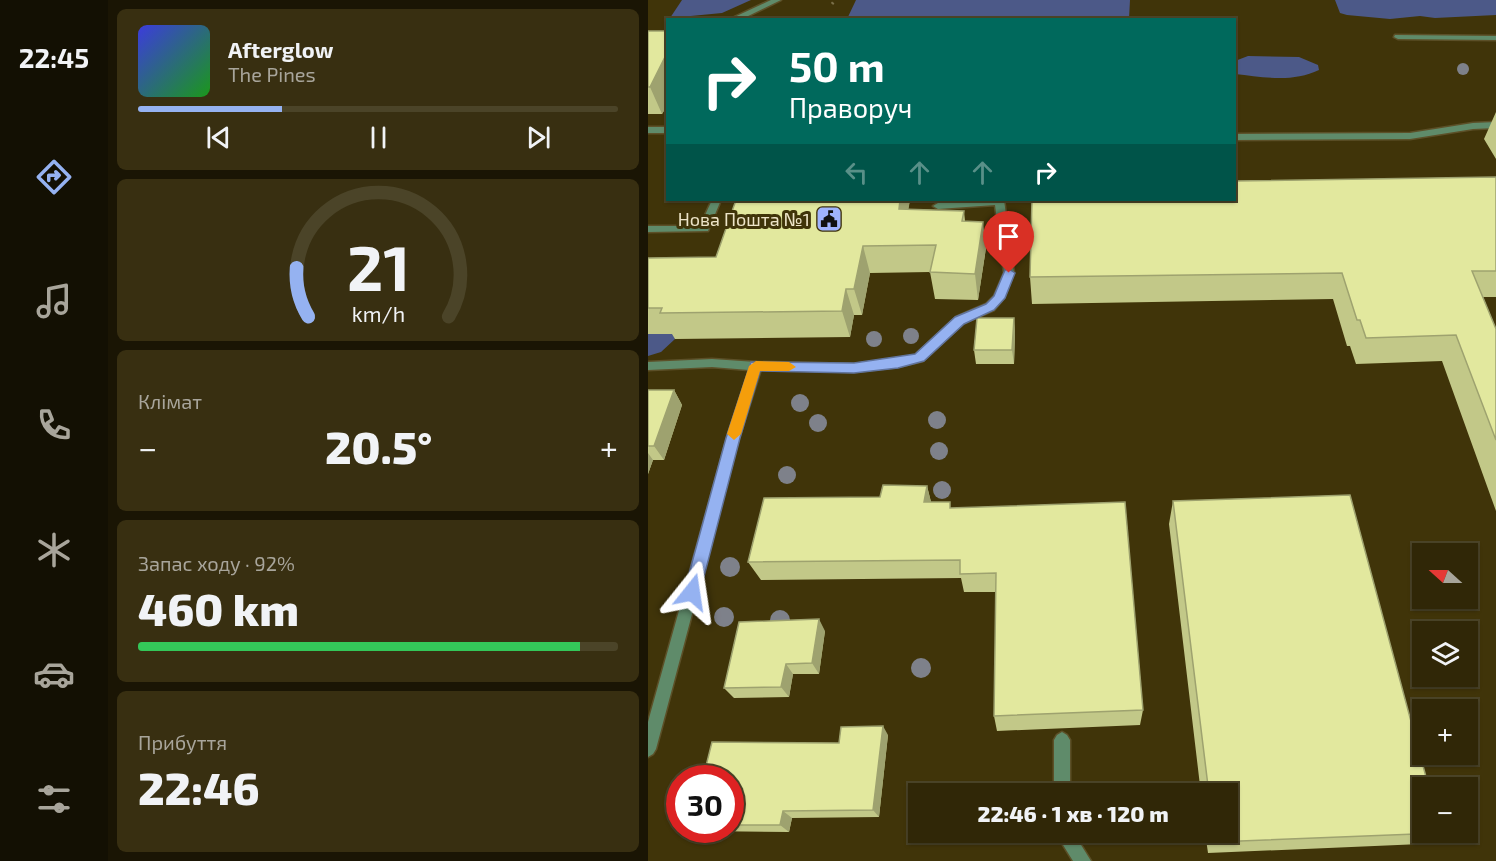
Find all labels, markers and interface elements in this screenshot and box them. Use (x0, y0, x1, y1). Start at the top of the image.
text: Afterglow (228, 36, 333, 62)
text: 50 m (789, 40, 885, 90)
text: 22:45 (19, 41, 89, 73)
icon: right (690, 42, 768, 120)
text: The Pines (228, 62, 316, 86)
text: Праворуч (789, 91, 912, 123)
icon: previous (202, 121, 235, 154)
icon: pause (362, 121, 395, 154)
icon: next (522, 121, 555, 154)
icon: directions (33, 156, 75, 198)
icon: left (840, 156, 873, 189)
icon: ahead (903, 156, 936, 189)
icon: ahead (966, 156, 999, 189)
icon: right (1029, 156, 1062, 189)
public building icon: Нова Пошта №1 (814, 204, 844, 234)
place label: Нова Пошта №1 (678, 208, 810, 230)
pin (983, 211, 1034, 273)
icon: arrive (992, 220, 1025, 253)
text: 21 (346, 229, 410, 304)
icon: music (33, 280, 75, 322)
text: km/h (351, 302, 405, 327)
text: Клімат (138, 389, 202, 413)
icon: phone (33, 404, 75, 446)
text: 20.5° (325, 419, 432, 473)
text: − (138, 427, 157, 467)
text: + (600, 427, 618, 467)
icon: climate (33, 529, 75, 571)
north arrow (1412, 543, 1478, 609)
map controls (1412, 543, 1478, 843)
text: Запас ходу · 92% (138, 551, 295, 575)
position arrow (660, 560, 724, 624)
text: 460 km (138, 581, 299, 635)
button: layers (1412, 621, 1478, 687)
icon: car (33, 653, 75, 695)
button: + (1412, 699, 1478, 765)
text: Прибуття (138, 730, 227, 754)
text: 22:46 (138, 760, 259, 814)
speed limit sign: 30 (666, 765, 744, 843)
button: − (1412, 777, 1478, 843)
icon: filters (33, 778, 75, 820)
text: 22:46 · 1 хв · 120 m (977, 800, 1169, 826)

